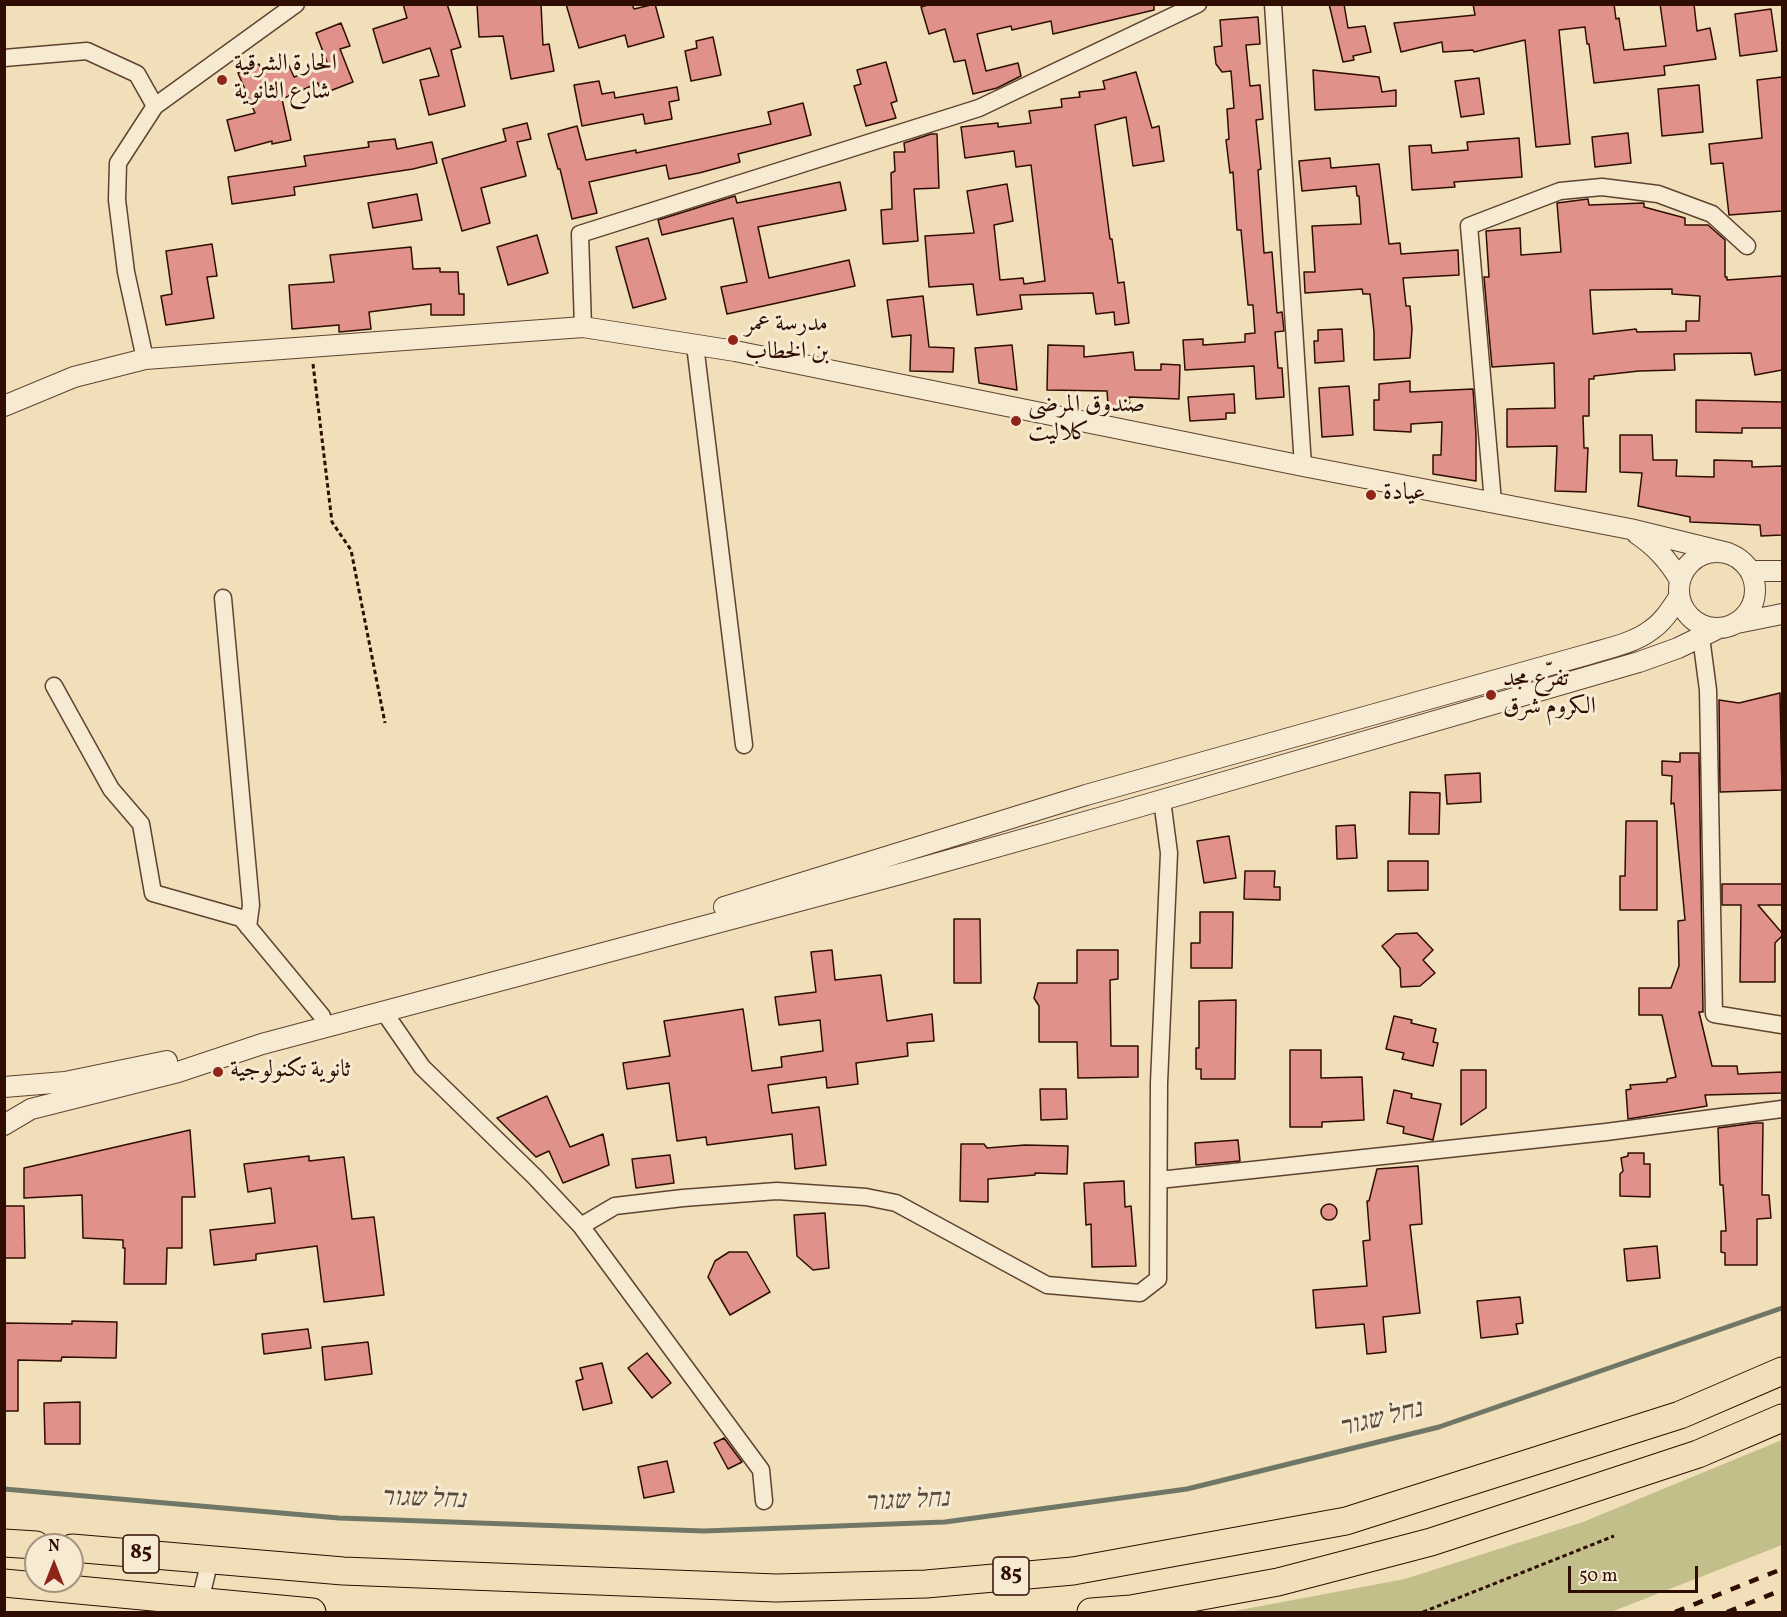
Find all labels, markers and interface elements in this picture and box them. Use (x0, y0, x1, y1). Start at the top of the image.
place label: الحارة الشرقية شارع الثانوية (234, 52, 337, 108)
marker: الحارة الشرقية شارع الثانوية (215, 73, 229, 87)
place label: مدرسة عمر بن الخطاب (745, 312, 829, 368)
marker: مدرسة عمر بن الخطاب (726, 333, 740, 347)
place label: صندوق المرضى كلاليت (1028, 393, 1145, 449)
marker: صندوق المرضى كلاليت (1009, 414, 1023, 428)
place label: عيادة (1383, 481, 1425, 509)
marker: عيادة (1364, 488, 1378, 502)
place label: تفرّع مجد الكروم شرق (1503, 667, 1596, 723)
marker: تفرّع مجد الكروم شرق (1484, 688, 1498, 702)
place label: ثانوية تكنولوجية (230, 1058, 350, 1086)
marker: ثانوية تكنولوجية (211, 1065, 225, 1079)
water label: נחל שגור (1336, 1396, 1426, 1446)
water label: נחל שגור (380, 1484, 466, 1518)
water label: נחל שגור (864, 1485, 950, 1521)
north arrow (24, 1533, 84, 1593)
road number: 85 (123, 1535, 159, 1573)
text: N (48, 1536, 60, 1558)
scale bar (1571, 1554, 1702, 1592)
road number: 85 (993, 1557, 1029, 1595)
text: 50 m (1579, 1564, 1618, 1589)

